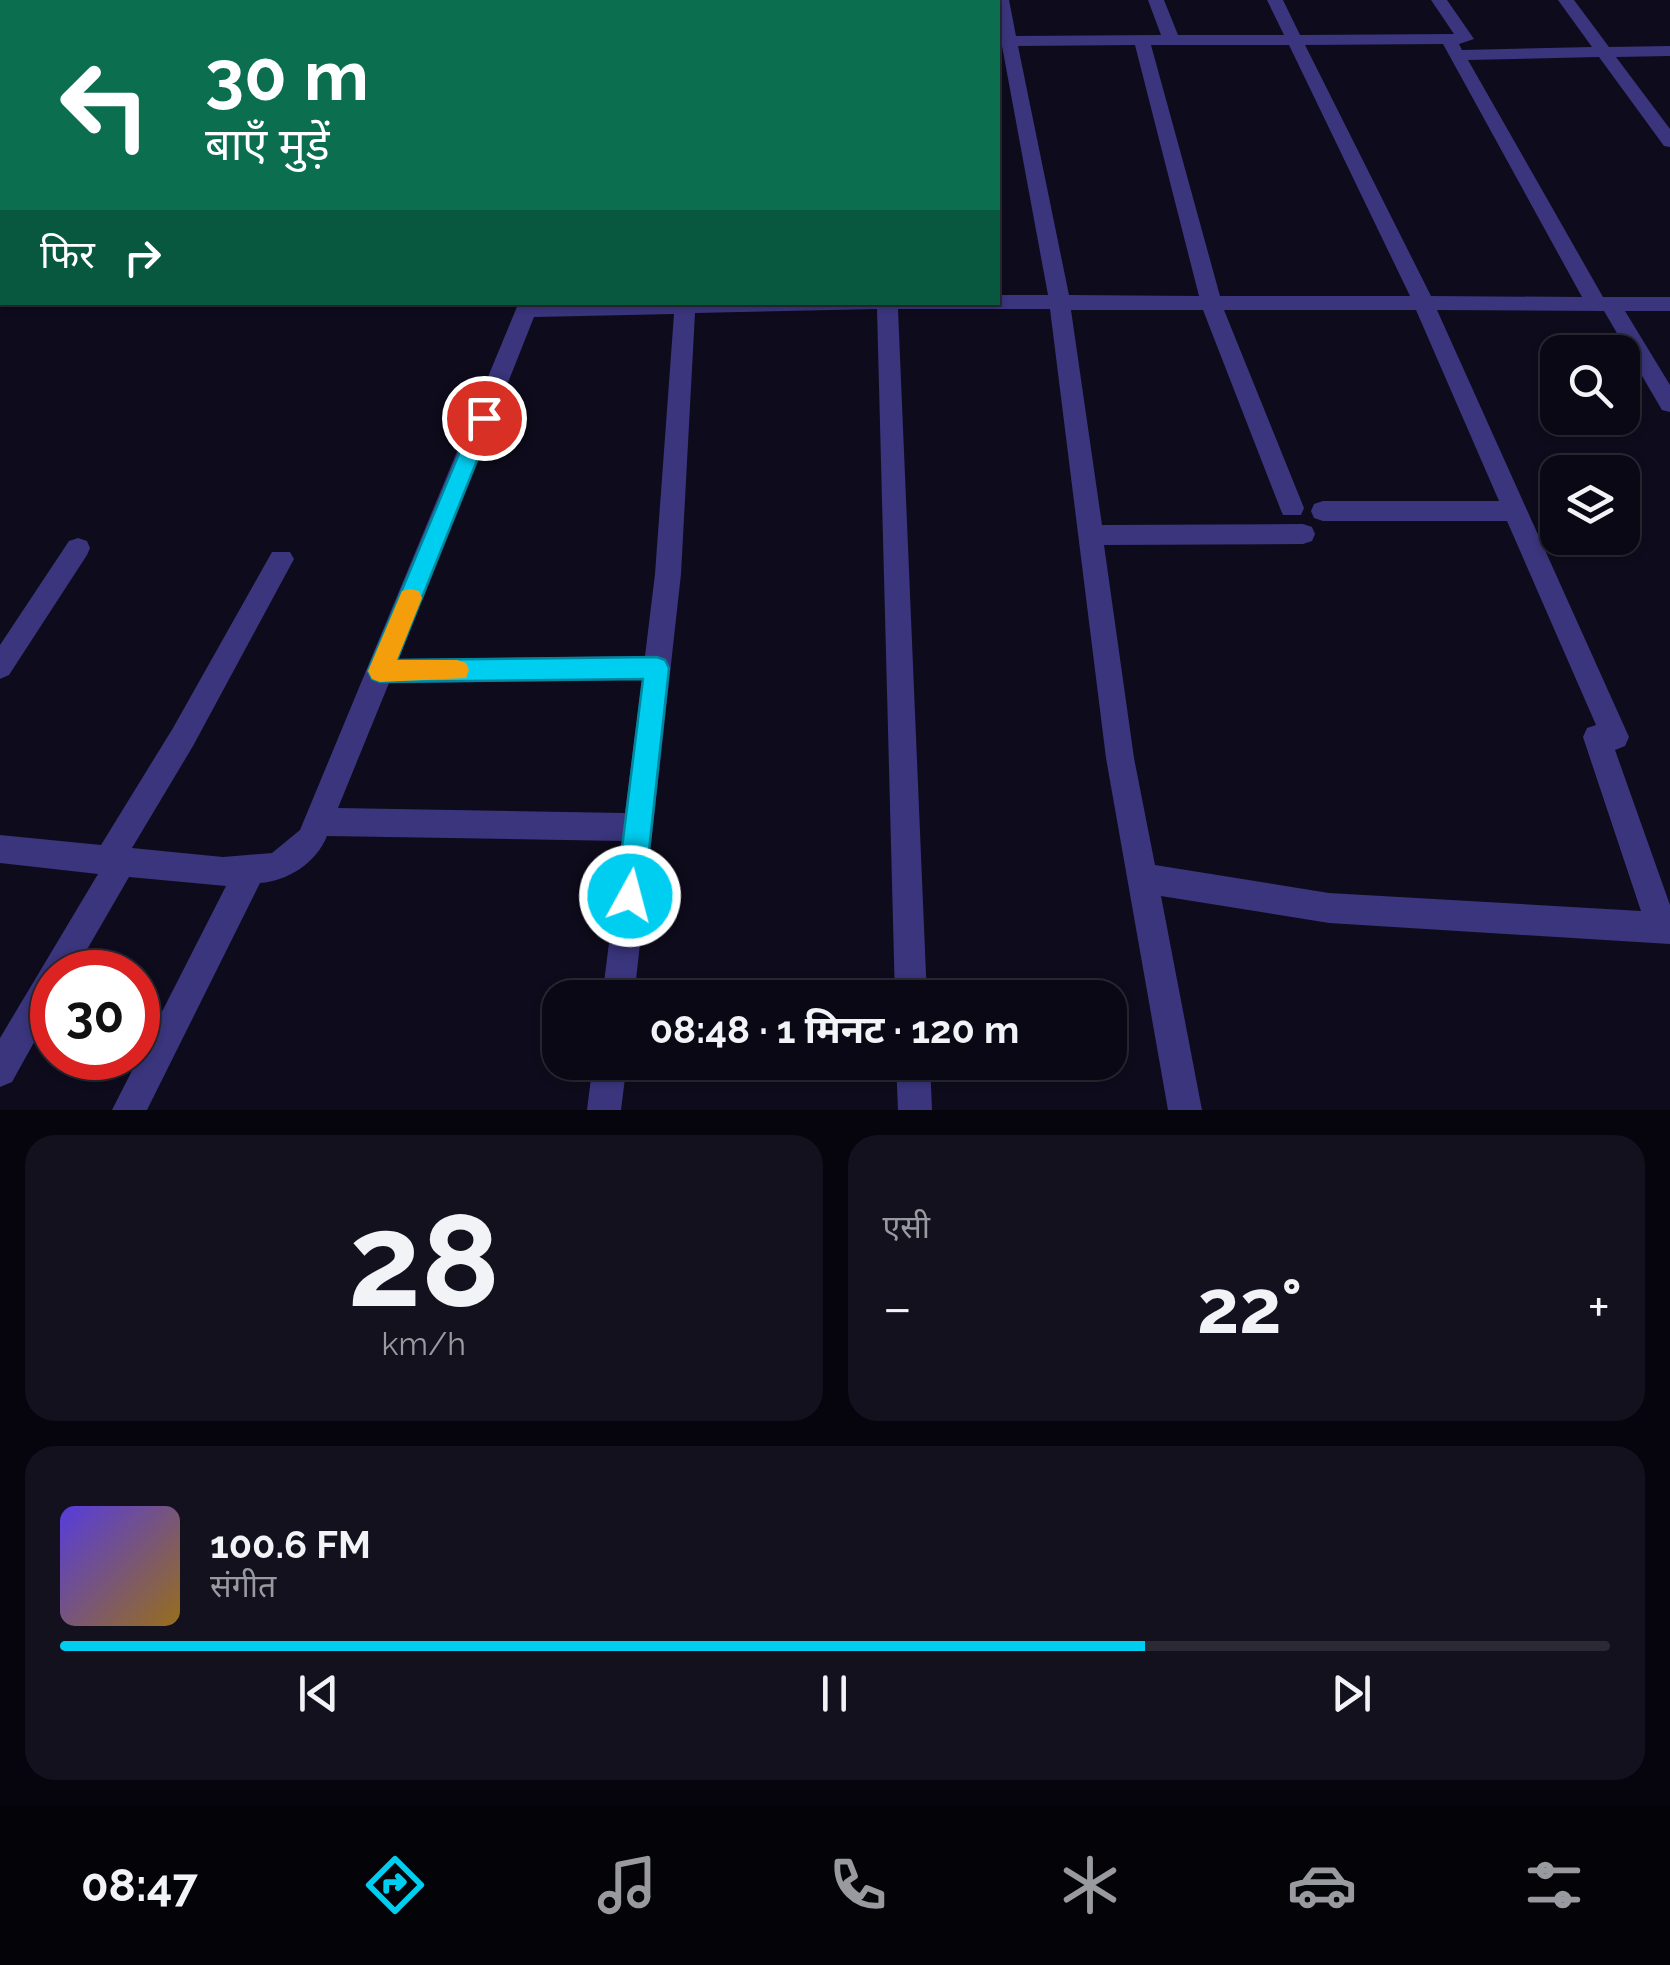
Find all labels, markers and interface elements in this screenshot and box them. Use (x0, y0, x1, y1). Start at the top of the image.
text: 30 m (205, 34, 369, 116)
icon: left (40, 40, 170, 170)
text: बाएँ मुड़ें (205, 118, 330, 171)
icon: right (115, 230, 170, 285)
text: फिर (40, 232, 95, 277)
map controls (1540, 335, 1640, 555)
button: search (1540, 335, 1640, 435)
pin (442, 376, 527, 461)
icon: arrive (457, 391, 512, 446)
button: layers (1540, 455, 1640, 555)
position arrow (578, 844, 682, 948)
speed limit sign: 30 (30, 950, 160, 1080)
text: 08:48 · 1 मिनट · 120 m (650, 1007, 1019, 1052)
text: 28 (348, 1184, 500, 1336)
text: एसी (883, 1208, 930, 1245)
text: 22° (1197, 1262, 1302, 1351)
text: − (883, 1275, 912, 1340)
text: + (1587, 1275, 1610, 1340)
text: km/h (382, 1325, 466, 1362)
text: 100.6 FM (210, 1522, 371, 1567)
text: संगीत (210, 1567, 276, 1604)
icon: previous (291, 1666, 346, 1721)
icon: pause (807, 1666, 862, 1721)
icon: next (1324, 1666, 1379, 1721)
icon: directions (360, 1850, 430, 1920)
icon: music (592, 1850, 662, 1920)
icon: phone (823, 1850, 893, 1920)
icon: climate (1055, 1850, 1125, 1920)
icon: car (1287, 1850, 1357, 1920)
icon: filters (1519, 1850, 1589, 1920)
text: 08:47 (81, 1859, 198, 1912)

